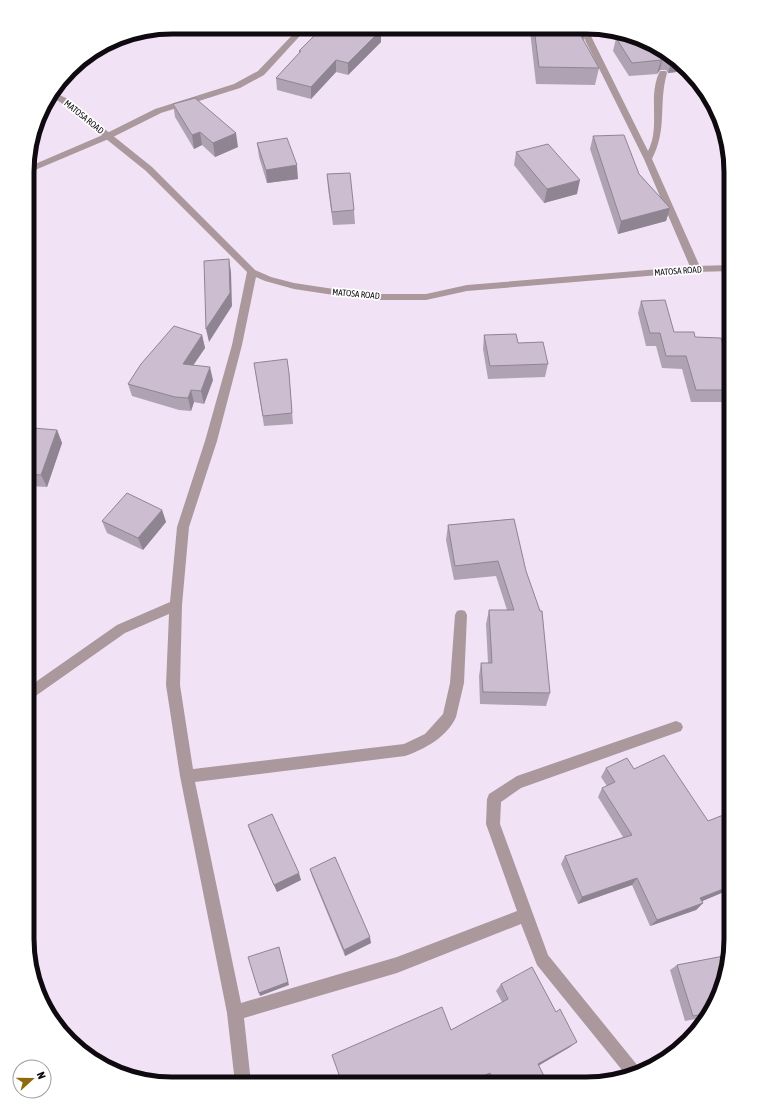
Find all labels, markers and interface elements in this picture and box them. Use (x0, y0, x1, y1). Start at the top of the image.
street label: MATOSA ROAD (62, 98, 106, 136)
street label: MATOSA ROAD (654, 264, 702, 278)
street label: MATOSA ROAD (332, 287, 380, 301)
north arrow (12, 1059, 52, 1099)
text: N (35, 1070, 48, 1081)

